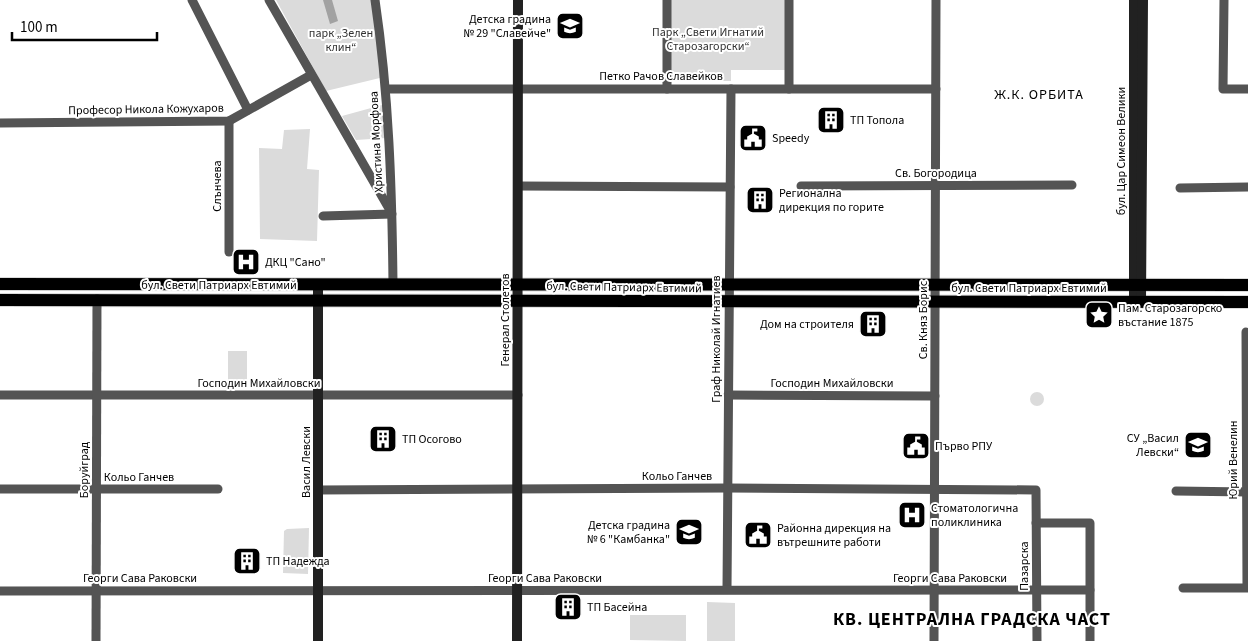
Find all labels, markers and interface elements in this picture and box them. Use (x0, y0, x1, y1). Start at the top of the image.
scale bar (12, 10, 158, 42)
place label: Детска градина № 29 "Славейче" (463, 11, 551, 42)
school or university icon: Детска градина № 29 "Славейче" (555, 11, 585, 41)
text: 100 m (20, 17, 58, 38)
park label: Парк „Свети Игнатий Старозагорски“ (652, 24, 764, 55)
park label: парк „Зелен клин“ (309, 25, 373, 56)
street label: Петко Рачов Славейков (599, 68, 723, 85)
district label: Ж.К. ОРБИТА (994, 85, 1084, 105)
street label: бул. Цар Симеон Велики (1113, 87, 1130, 215)
street label: Христина Морфова (365, 91, 388, 193)
street label: Професор Никола Кожухаров (68, 100, 224, 119)
building icon: ТП Топола (816, 105, 846, 135)
place label: ТП Топола (850, 112, 904, 129)
public building icon: Speedy (738, 123, 768, 153)
place label: Speedy (772, 130, 810, 147)
street label: Слънчева (209, 160, 226, 212)
street label: Св. Богородица (895, 165, 977, 182)
building icon: Регионална дирекция по горите (745, 185, 775, 215)
place label: Регионална дирекция по горите (779, 185, 884, 216)
hospital icon: ДКЦ "Сано" (231, 247, 261, 277)
place label: ДКЦ "Сано" (265, 254, 326, 271)
street label: Генерал Столетов (497, 273, 514, 367)
street label: Граф Николай Игнатиев (708, 275, 725, 403)
street label: бул. Свети Патриарх Евтимий (141, 277, 297, 294)
street label: бул. Свети Патриарх Евтимий (546, 278, 702, 297)
street label: Св. Княз Борис (915, 280, 932, 359)
street label: бул. Свети Патриарх Евтимий (951, 280, 1107, 297)
place icon: Пам. Старозагорско въстание 1875 (1084, 300, 1114, 330)
place label: Пам. Старозагорско въстание 1875 (1118, 300, 1222, 331)
building icon: Дом на строителя (858, 309, 888, 339)
place label: Дом на строителя (760, 316, 854, 333)
street label: Господин Михайловски (198, 375, 320, 392)
street label: Господин Михайловски (771, 375, 893, 392)
street label: Юрий Венелин (1225, 420, 1242, 500)
building icon: ТП Осогово (368, 424, 398, 454)
street label: Васил Левски (298, 426, 315, 498)
place label: СУ „Васил Левски“ (1127, 430, 1179, 461)
school or university icon: СУ „Васил Левски“ (1183, 430, 1213, 460)
place label: ТП Осогово (402, 431, 462, 448)
public building icon: Първо РПУ (901, 431, 931, 461)
place label: Първо РПУ (935, 438, 993, 455)
street label: Боруйград (76, 441, 93, 498)
street label: Кольо Ганчев (642, 468, 712, 485)
street label: Кольо Ганчев (104, 469, 174, 486)
hospital icon: Стоматологична поликлиника (897, 500, 927, 530)
place label: Стоматологична поликлиника (931, 500, 1018, 531)
place label: Детска градина № 6 "Камбанка" (587, 517, 670, 548)
school or university icon: Детска градина № 6 "Камбанка" (674, 517, 704, 547)
public building icon: Районна дирекция на вътрешните работи (743, 520, 773, 550)
place label: Районна дирекция на вътрешните работи (777, 520, 891, 551)
street label: Пазарска (1016, 541, 1033, 591)
building icon: ТП Надежда (232, 546, 262, 576)
place label: ТП Надежда (266, 553, 330, 570)
street label: Георги Сава Раковски (83, 570, 197, 587)
street label: Георги Сава Раковски (488, 570, 602, 587)
street label: Георги Сава Раковски (893, 570, 1007, 587)
building icon: ТП Басейна (553, 592, 583, 622)
place label: ТП Басейна (587, 599, 647, 616)
district label: КВ. ЦЕНТРАЛНА ГРАДСКА ЧАСТ (833, 607, 1111, 632)

